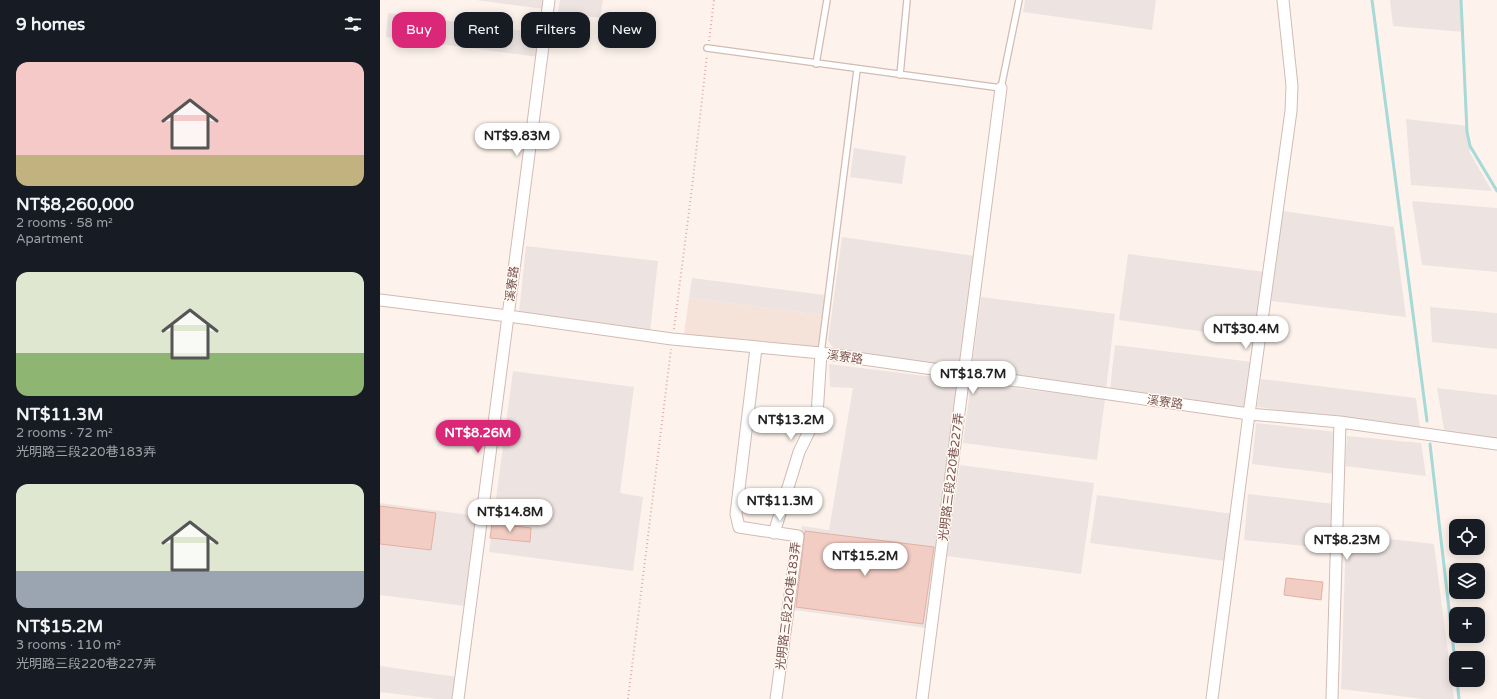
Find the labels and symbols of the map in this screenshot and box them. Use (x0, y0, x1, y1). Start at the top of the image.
pin: NT$9.83M (476, 123, 558, 157)
street label: 溪寮路 (503, 265, 521, 303)
pin: NT$30.4M (1205, 316, 1287, 350)
street label: 溪寮路 (826, 348, 864, 366)
pin: NT$18.7M (932, 361, 1014, 395)
street label: 溪寮路 (1146, 393, 1184, 411)
pin: NT$13.2M (750, 407, 832, 441)
street label: 光明路三段220巷227弄 (936, 412, 966, 542)
pin: NT$8.26M (437, 420, 519, 454)
pin: NT$11.3M (739, 488, 821, 522)
pin: NT$14.8M (469, 499, 551, 533)
pin: NT$8.23M (1306, 527, 1388, 561)
street label: 光明路三段220巷183弄 (773, 541, 803, 671)
pin: NT$15.2M (824, 543, 906, 577)

